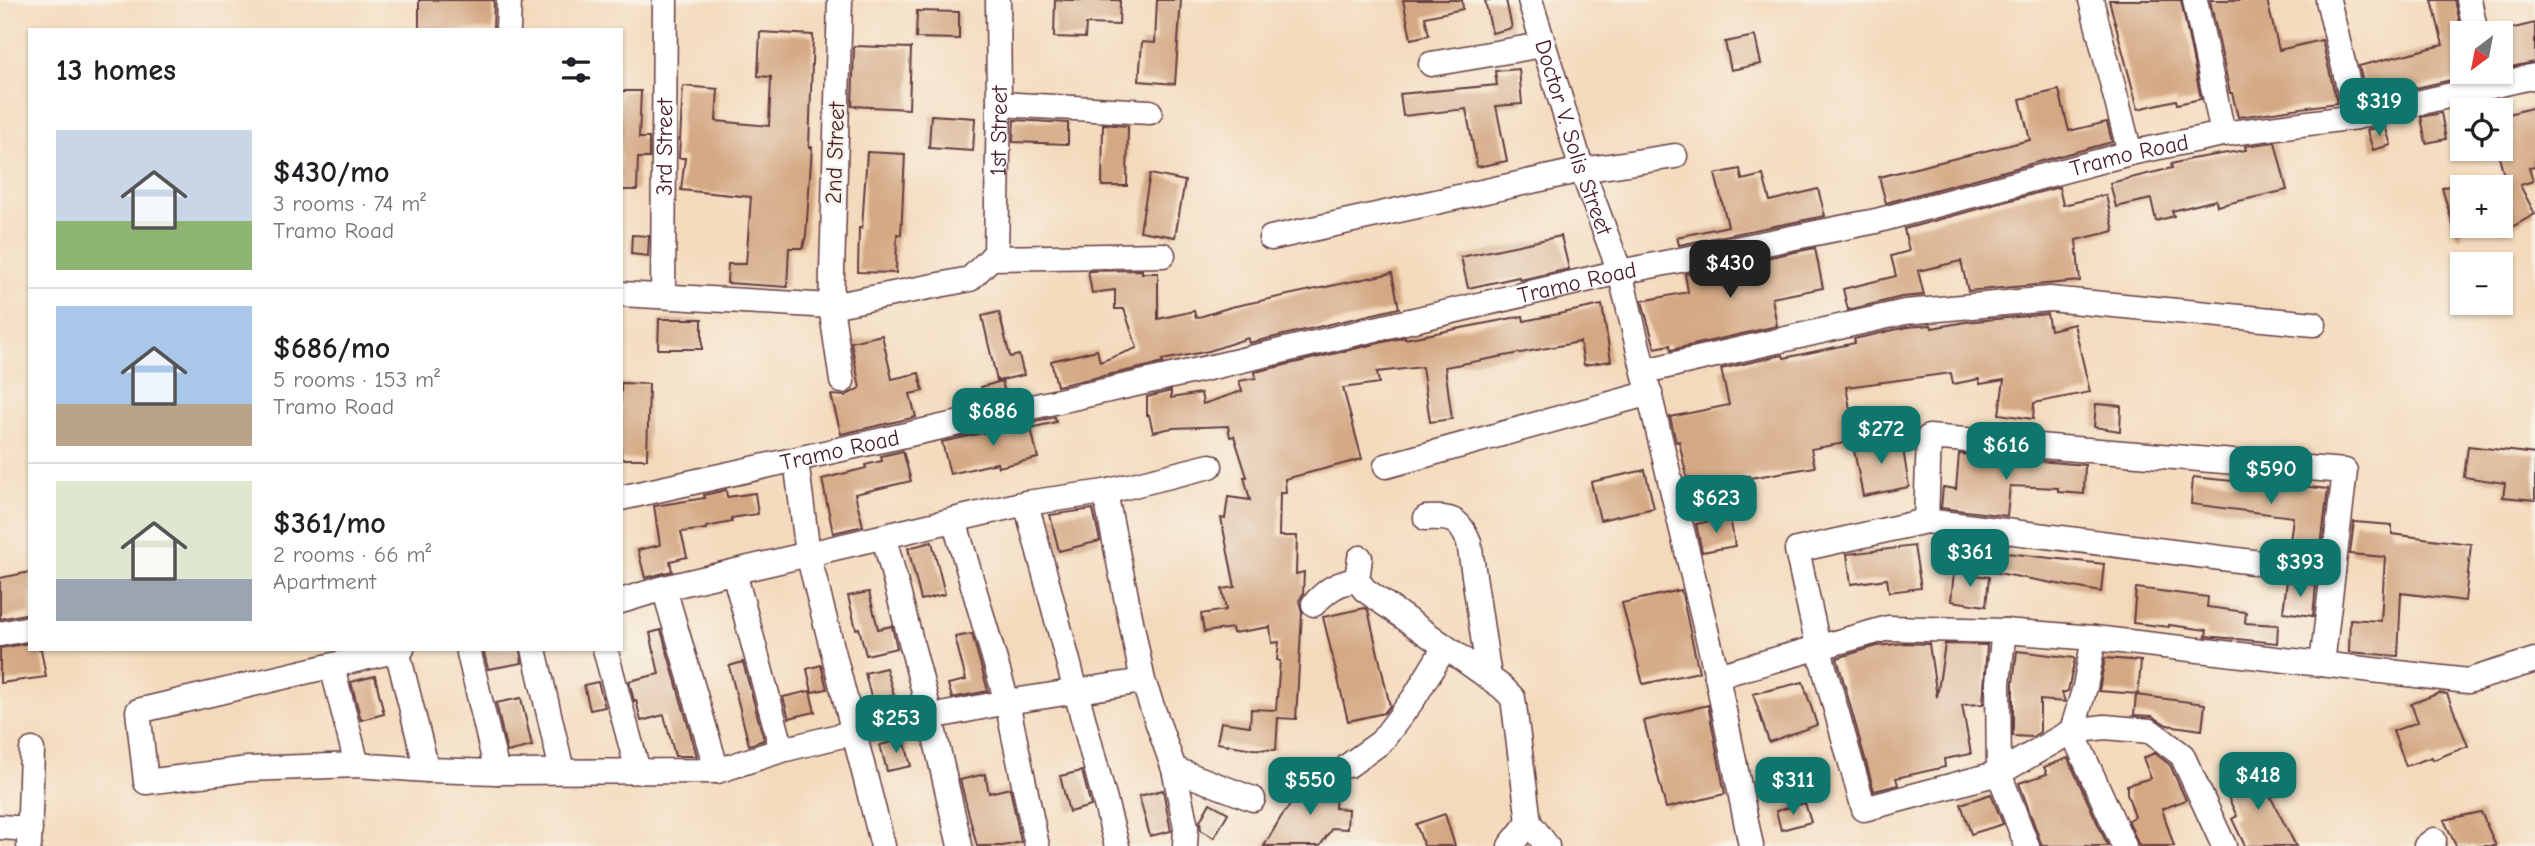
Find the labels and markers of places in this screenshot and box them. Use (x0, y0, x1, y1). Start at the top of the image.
pin: $319 (2338, 78, 2420, 138)
pin: $430 (1689, 240, 1771, 300)
pin: $686 (952, 388, 1034, 448)
pin: $272 (1840, 406, 1922, 466)
pin: $616 (1965, 422, 2047, 482)
pin: $590 (2230, 447, 2312, 506)
pin: $623 (1675, 476, 1757, 535)
pin: $361 (1929, 530, 2011, 589)
pin: $393 (2259, 540, 2341, 599)
pin: $253 (855, 696, 937, 755)
pin: $418 (2217, 752, 2299, 812)
pin: $550 (1269, 758, 1351, 817)
pin: $311 (1752, 758, 1834, 817)

